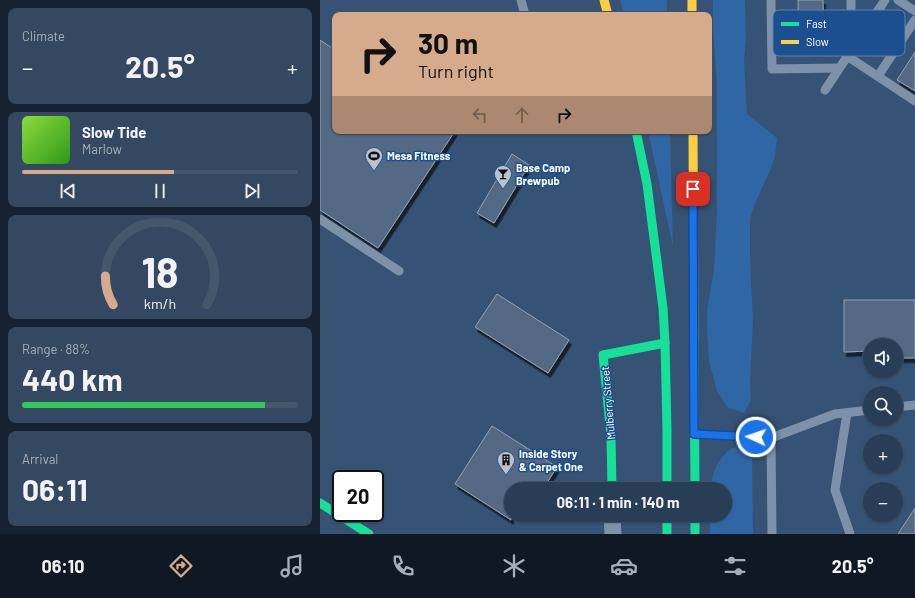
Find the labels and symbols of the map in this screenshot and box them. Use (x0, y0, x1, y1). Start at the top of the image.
legend (773, 10, 905, 56)
text: Fast (806, 17, 827, 30)
text: Slow (806, 35, 829, 48)
sports icon: Mesa Fitness (364, 146, 384, 171)
place label: Mesa Fitness (387, 149, 451, 162)
place label: Base Camp Brewpub (516, 161, 570, 187)
bar icon: Base Camp Brewpub (493, 164, 513, 189)
pin (676, 172, 710, 206)
street label: Mulberry Street (598, 366, 617, 440)
position arrow (735, 416, 777, 458)
place label: Inside Story & Carpet One (519, 447, 583, 473)
building icon: Inside Story & Carpet One (496, 450, 516, 475)
speed limit sign: 20 (332, 470, 384, 522)

